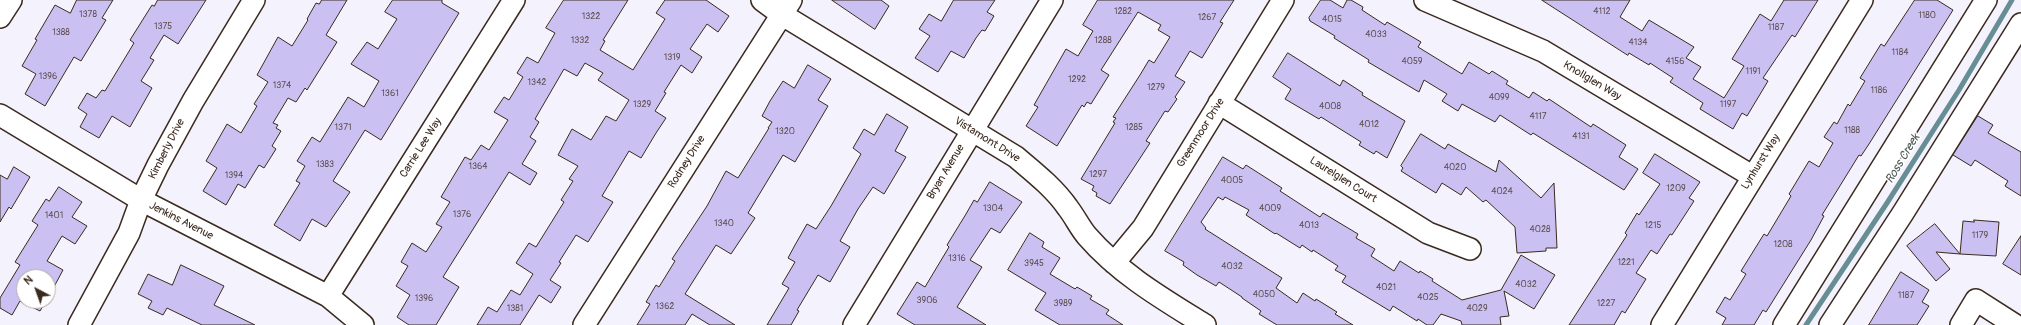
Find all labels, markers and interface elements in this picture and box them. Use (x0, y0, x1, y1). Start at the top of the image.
house number: 1282 (1114, 7, 1132, 17)
house number: 4112 (1593, 7, 1611, 17)
house number: 1378 (79, 10, 97, 20)
house number: 1180 (1918, 11, 1936, 21)
house number: 1322 (582, 12, 600, 22)
house number: 1267 (1198, 13, 1216, 23)
house number: 4015 (1322, 15, 1342, 25)
house number: 1375 (154, 22, 172, 32)
house number: 1187 (1768, 23, 1784, 33)
house number: 1388 (52, 28, 70, 38)
house number: 4033 (1365, 30, 1387, 40)
house number: 1332 (571, 36, 589, 46)
house number: 1288 (1094, 36, 1112, 46)
house number: 4134 (1629, 38, 1647, 48)
house number: 1184 (1892, 48, 1908, 58)
house number: 1319 (664, 53, 680, 63)
house number: 4059 (1402, 57, 1422, 67)
house number: 4156 (1666, 57, 1684, 67)
street label: Knollglen Way (1561, 59, 1623, 103)
house number: 1191 (1745, 67, 1761, 77)
house number: 1396 (39, 72, 57, 82)
house number: 1292 (1068, 75, 1086, 85)
house number: 1342 (528, 78, 546, 88)
house number: 1374 (273, 81, 291, 91)
house number: 1279 (1147, 83, 1165, 93)
house number: 1186 (1871, 86, 1887, 96)
house number: 1361 (381, 89, 399, 99)
house number: 4099 (1489, 93, 1509, 103)
street label: Greenmoor Drive (1174, 96, 1228, 170)
house number: 1329 (633, 100, 651, 110)
house number: 1197 (1720, 100, 1736, 110)
house number: 4008 (1319, 102, 1341, 112)
house number: 4117 (1529, 112, 1547, 122)
street label: Vistamont Drive (952, 115, 1022, 165)
street label: Carrie Lee Way (397, 116, 445, 180)
street label: Kimberly Drive (146, 117, 188, 181)
house number: 4012 (1359, 120, 1379, 130)
house number: 1371 (335, 123, 351, 133)
house number: 1285 (1125, 123, 1143, 133)
house number: 1188 (1844, 126, 1860, 136)
house number: 1320 (775, 127, 795, 137)
house number: 4131 (1572, 132, 1590, 142)
street label: Lynhurst Way (1739, 132, 1783, 192)
water label: Ross Creek (1883, 132, 1923, 186)
street label: Rodney Drive (666, 133, 708, 191)
street label: Bryan Avenue (924, 142, 968, 202)
street label: Laurelglen Court (1307, 154, 1379, 206)
house number: 1383 (316, 160, 334, 170)
house number: 1364 (469, 162, 487, 172)
house number: 4020 (1444, 163, 1466, 173)
house number: 1297 (1089, 170, 1107, 180)
house number: 1394 (225, 171, 243, 181)
house number: 4005 (1221, 176, 1243, 186)
house number: 1209 (1666, 184, 1686, 194)
house number: 4024 (1491, 187, 1513, 197)
street label: Jenkins Avenue (147, 199, 215, 243)
house number: 1304 (983, 204, 1003, 214)
house number: 4009 (1259, 204, 1281, 214)
house number: 1376 (453, 210, 471, 220)
house number: 1401 (45, 211, 63, 221)
house number: 1340 (714, 219, 734, 229)
house number: 4013 (1299, 221, 1319, 231)
house number: 1215 (1645, 221, 1661, 231)
house number: 4028 (1530, 225, 1550, 235)
house number: 1179 (1972, 231, 1988, 241)
house number: 1208 (1773, 240, 1793, 250)
house number: 1316 (948, 254, 966, 264)
house number: 1221 (1617, 258, 1635, 268)
house number: 3945 (1024, 259, 1044, 269)
house number: 4032 (1221, 262, 1243, 272)
north arrow (16, 269, 56, 309)
text: N (21, 273, 36, 288)
house number: 4032 (1515, 280, 1537, 290)
house number: 4021 (1376, 283, 1396, 293)
house number: 4050 (1253, 290, 1275, 300)
house number: 1187 (1898, 291, 1914, 301)
house number: 4025 (1417, 293, 1439, 303)
house number: 1396 (415, 294, 433, 304)
house number: 3906 (916, 296, 938, 306)
house number: 3989 (1054, 299, 1072, 309)
house number: 1227 (1597, 299, 1615, 309)
house number: 1362 (656, 302, 674, 312)
house number: 1381 (507, 304, 523, 314)
house number: 4029 (1466, 304, 1488, 314)

